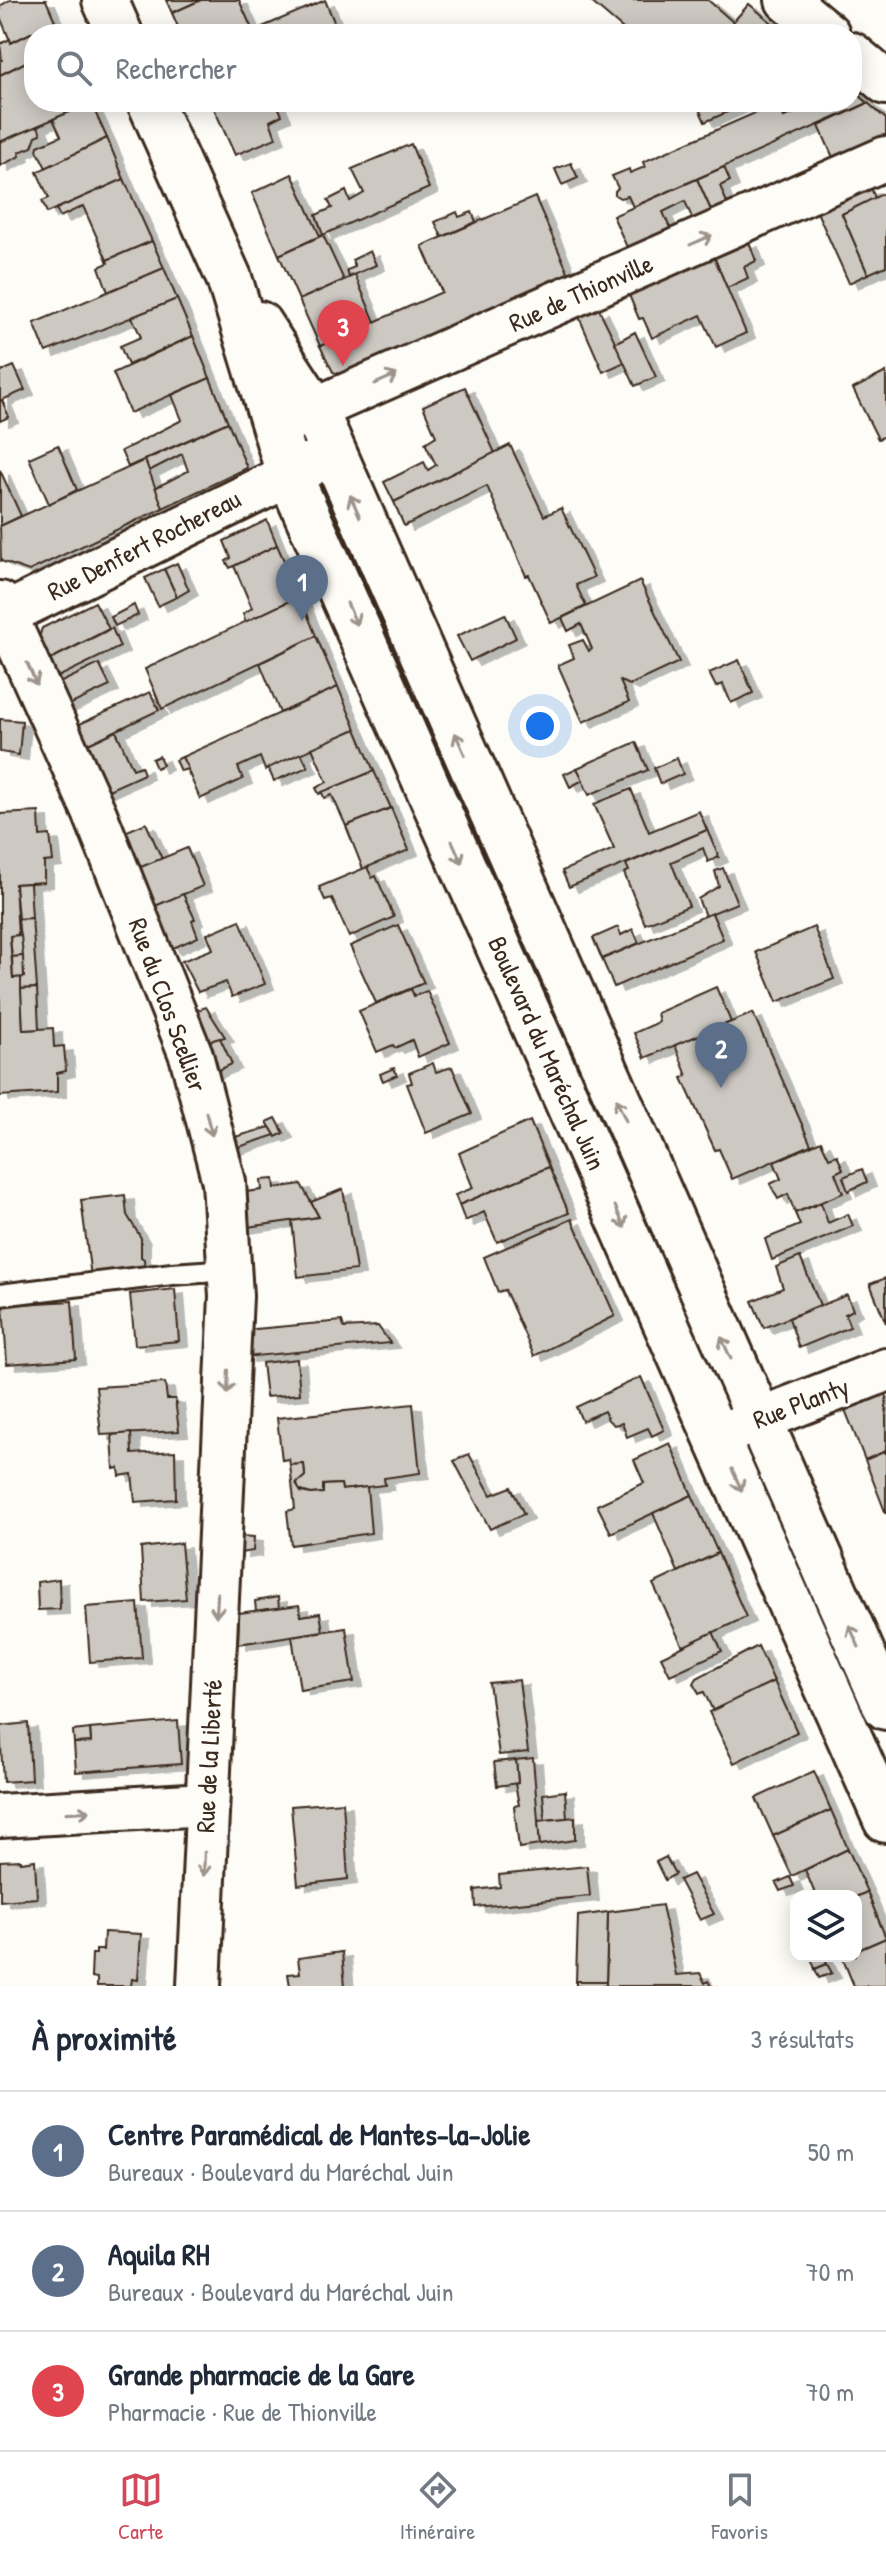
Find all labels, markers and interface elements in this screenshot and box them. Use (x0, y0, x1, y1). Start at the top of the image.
search box (24, 24, 862, 112)
icon: search (52, 46, 96, 90)
text: Rechercher (116, 48, 237, 88)
one-way arrow (689, 232, 713, 247)
street label: Rue de Thionville (503, 245, 658, 340)
pin: 3 (317, 300, 369, 366)
one-way arrow (373, 370, 398, 385)
street label: Rue Denfert Rochereau (41, 481, 246, 608)
one-way arrow (347, 494, 362, 519)
pin: 1 (276, 555, 328, 621)
one-way arrow (345, 601, 360, 626)
one-way arrow (25, 662, 40, 686)
your location (520, 706, 560, 746)
one-way arrow (452, 732, 467, 756)
one-way arrow (450, 839, 465, 863)
street label: Rue du Clos Scellier (121, 913, 216, 1097)
street label: Boulevard du Maréchal Juin (480, 930, 615, 1175)
pin: 2 (695, 1022, 747, 1088)
one-way arrow (613, 1098, 628, 1123)
one-way arrow (202, 1111, 217, 1137)
one-way arrow (613, 1204, 628, 1229)
one-way arrow (718, 1336, 733, 1361)
one-way arrow (220, 1368, 235, 1395)
street label: Rue Planty (748, 1368, 854, 1437)
one-way arrow (730, 1468, 745, 1492)
one-way arrow (210, 1591, 225, 1618)
one-way arrow (846, 1624, 861, 1648)
street label: Rue de la Liberté (187, 1678, 230, 1834)
one-way arrow (64, 1804, 91, 1819)
one-way arrow (196, 1850, 211, 1877)
map controls (790, 1890, 862, 1962)
button: layers (790, 1890, 862, 1962)
text: À proximité (32, 2015, 177, 2061)
text: 3 résultats (751, 2021, 854, 2056)
text: Centre Paramédical de Mantes-la-Jolie (108, 2114, 531, 2154)
text: 1 (53, 2134, 63, 2169)
text: 50 m (808, 2134, 854, 2169)
text: Bureaux · Boulevard du Maréchal Juin (108, 2154, 454, 2189)
text: Aquila RH (108, 2234, 210, 2274)
text: 2 (52, 2254, 64, 2289)
text: 70 m (806, 2254, 854, 2289)
text: Bureaux · Boulevard du Maréchal Juin (108, 2274, 454, 2309)
text: Grande pharmacie de la Gare (108, 2354, 415, 2394)
text: 3 (52, 2374, 64, 2409)
text: 70 m (806, 2374, 854, 2409)
text: Pharmacie · Rue de Thionville (108, 2394, 377, 2429)
tab: Carte (118, 2468, 164, 2546)
tab: Itinéraire (400, 2468, 475, 2546)
tab: Favoris (712, 2468, 768, 2546)

